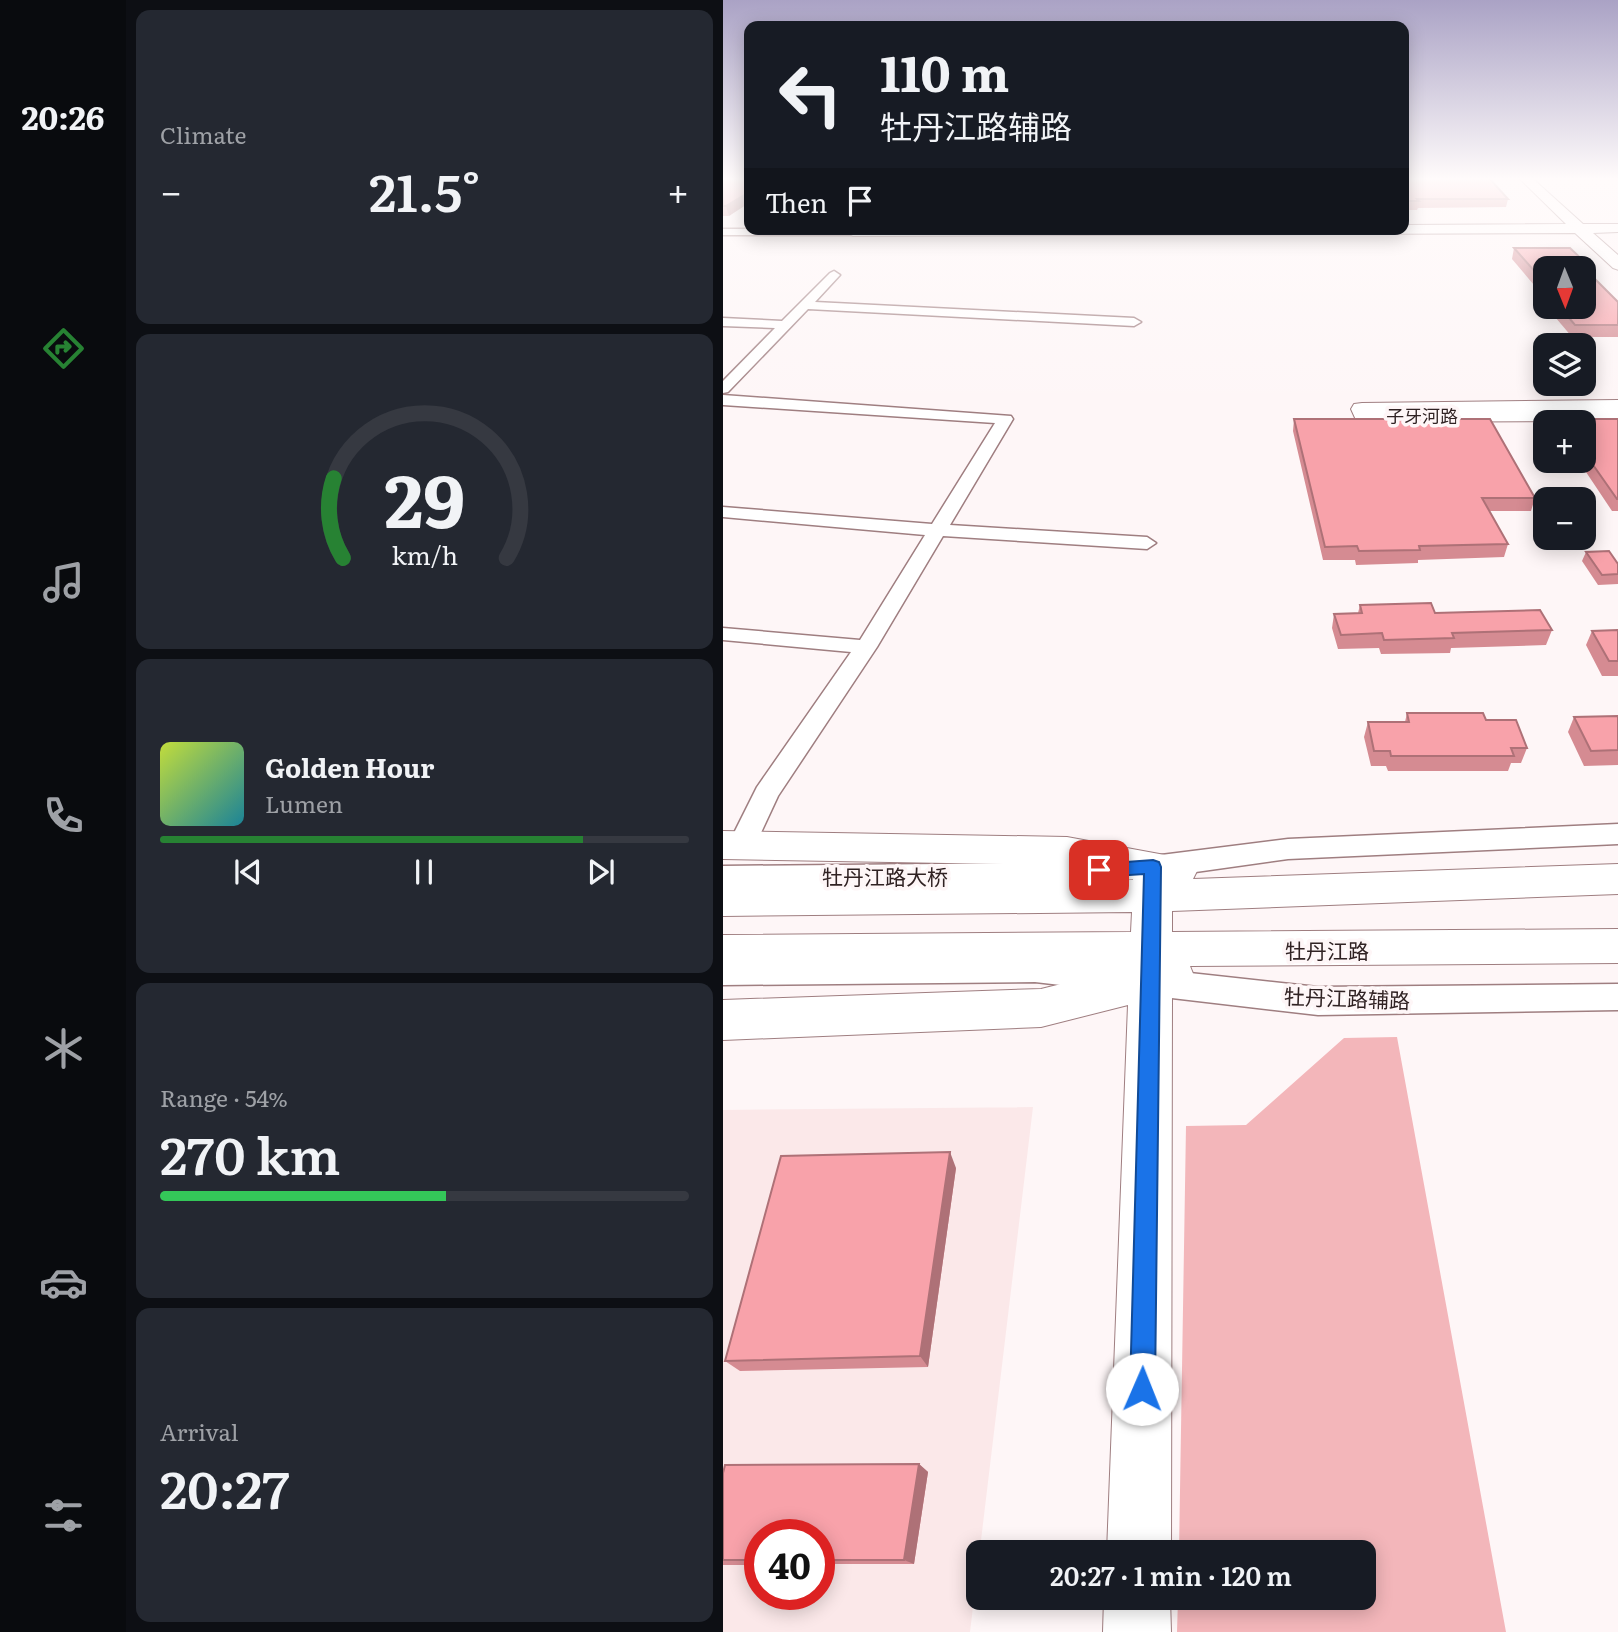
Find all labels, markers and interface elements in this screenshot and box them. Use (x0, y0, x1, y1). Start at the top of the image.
text: 110 m (880, 34, 1009, 107)
icon: left (765, 49, 856, 140)
text: 20:26 (21, 92, 105, 140)
text: 牡丹江路辅路 (880, 101, 1072, 149)
text: Climate (160, 117, 246, 151)
text: 21.5° (369, 151, 480, 228)
text: − (160, 161, 182, 218)
text: + (667, 161, 689, 218)
text: Then (765, 182, 827, 221)
icon: arrive (841, 182, 879, 220)
north arrow (1533, 256, 1596, 318)
map controls (1533, 256, 1596, 550)
icon: directions (39, 324, 88, 373)
button: layers (1533, 333, 1596, 396)
street label: 子牙河路 (1386, 402, 1458, 429)
button: + (1533, 410, 1596, 473)
text: 29 (384, 442, 465, 550)
button: − (1533, 487, 1596, 550)
text: km/h (391, 535, 458, 572)
icon: music (39, 558, 88, 607)
text: Golden Hour (265, 747, 434, 786)
text: Lumen (265, 786, 343, 820)
icon: phone (39, 791, 88, 840)
pin (1069, 840, 1129, 900)
icon: arrive (1080, 851, 1118, 889)
icon: previous (229, 853, 267, 891)
icon: pause (405, 853, 443, 891)
icon: next (582, 853, 620, 891)
street label: 牡丹江路大桥 (822, 860, 948, 891)
street label: 牡丹江路 (1285, 934, 1369, 965)
street label: 牡丹江路辅路 (1283, 979, 1411, 1015)
icon: climate (39, 1024, 88, 1073)
text: Range · 54% (160, 1080, 288, 1114)
text: 270 km (160, 1114, 341, 1191)
icon: car (39, 1258, 88, 1307)
position arrow (1105, 1352, 1179, 1426)
text: Arrival (160, 1414, 239, 1448)
text: 20:27 (160, 1448, 290, 1525)
icon: filters (39, 1491, 88, 1540)
speed limit sign: 40 (744, 1519, 835, 1610)
text: 20:27 · 1 min · 120 m (1050, 1555, 1292, 1594)

